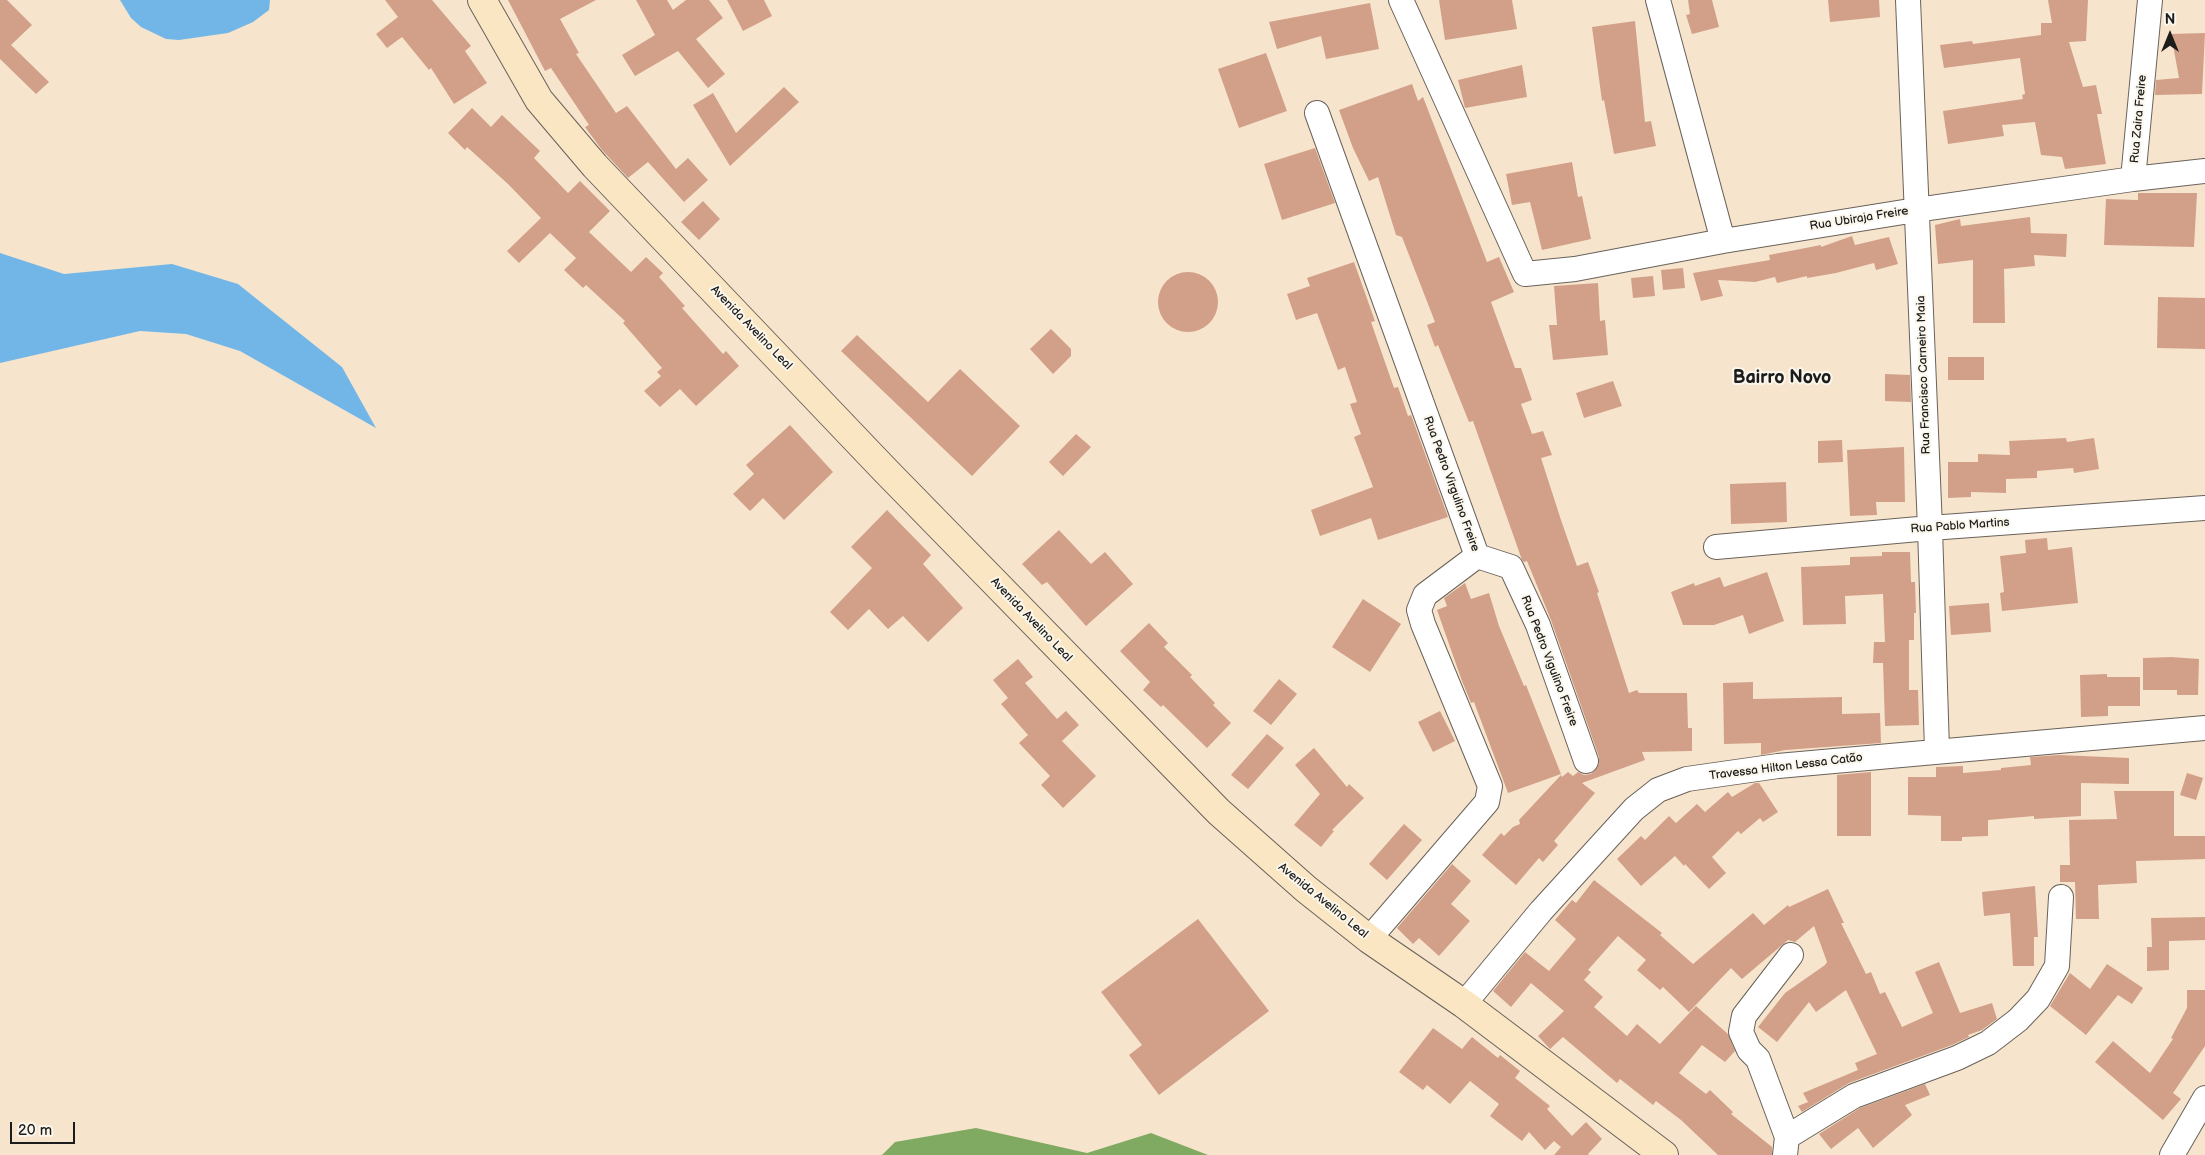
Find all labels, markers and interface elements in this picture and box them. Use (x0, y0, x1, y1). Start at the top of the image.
north arrow (2145, 10, 2195, 60)
text: N (2165, 11, 2175, 28)
street label: Rua Zaira Freire (2128, 74, 2150, 164)
street label: Rua Ubiraja Freire (1809, 204, 1909, 234)
street label: Avenida Avelino Leal (707, 283, 795, 373)
street label: Rua Francisco Carneiro Maia (1914, 295, 1934, 455)
district label: Bairro Novo (1733, 367, 1831, 389)
street label: Rua Pedro Virgulino Freire (1420, 414, 1482, 554)
street label: Rua Pablo Martins (1910, 515, 2010, 537)
street label: Avenida Avelino Leal (987, 575, 1075, 665)
street label: Rua Pedro Vigulino Freire (1517, 594, 1581, 728)
street label: Travessa Hilton Lessa Catão (1708, 750, 1864, 784)
street label: Avenida Avelino Leal (1275, 860, 1371, 942)
scale bar (12, 1112, 78, 1144)
text: 20 m (18, 1121, 52, 1140)

